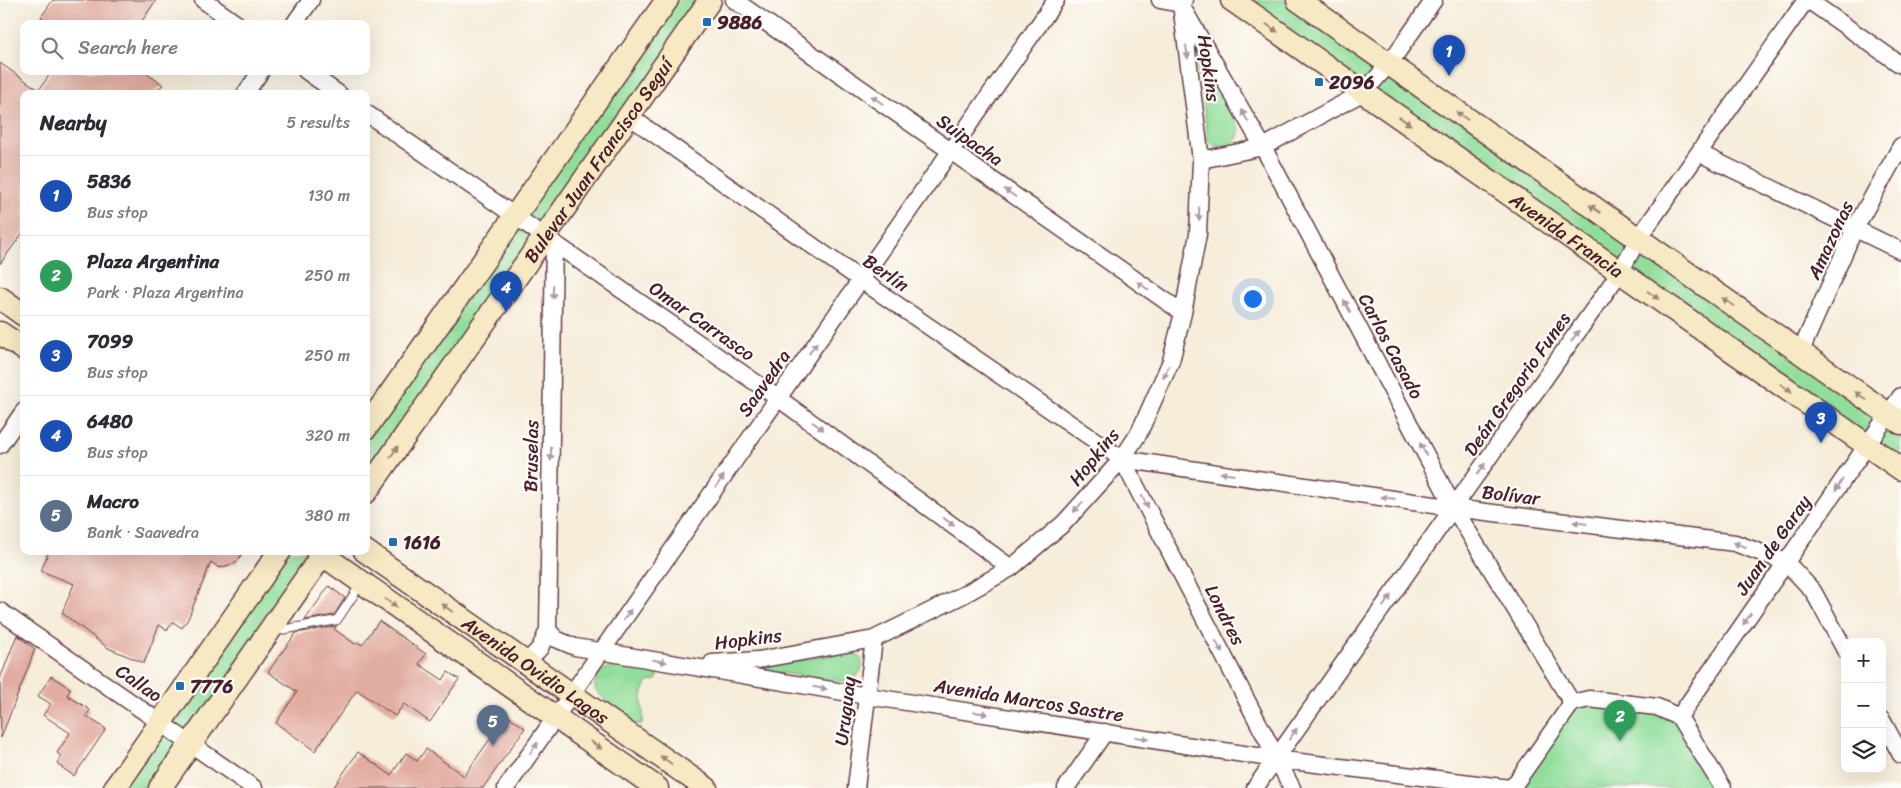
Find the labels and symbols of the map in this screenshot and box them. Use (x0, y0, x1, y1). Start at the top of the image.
place label: 9886 (717, 6, 763, 39)
marker: 9886 (701, 16, 713, 28)
one-way arrow (1265, 23, 1279, 33)
street label: Hopkins (1188, 32, 1230, 104)
pin: 1 (1433, 35, 1465, 76)
one-way arrow (1183, 45, 1191, 61)
street label: Bulevar Juan Francisco Seguí (515, 48, 683, 270)
place label: 2096 (1328, 66, 1375, 99)
marker: 2096 (1313, 76, 1325, 88)
one-way arrow (870, 95, 884, 105)
street label: Suipacha (929, 105, 1011, 176)
one-way arrow (1241, 110, 1250, 123)
one-way arrow (1455, 111, 1469, 121)
one-way arrow (1399, 116, 1412, 126)
street label: Avenida Francia (1502, 182, 1631, 287)
one-way arrow (1003, 188, 1017, 198)
street label: Amazonas (1797, 195, 1863, 286)
one-way arrow (1588, 204, 1602, 214)
one-way arrow (1195, 206, 1203, 222)
street label: Berlín (856, 245, 916, 301)
pin: 4 (490, 271, 522, 312)
street label: Omar Carrasco (642, 272, 762, 370)
one-way arrow (1136, 281, 1150, 291)
one-way arrow (549, 284, 557, 300)
your location (1240, 286, 1266, 312)
street label: Carlos Casado (1349, 287, 1433, 405)
one-way arrow (1646, 290, 1660, 300)
one-way arrow (1721, 297, 1735, 307)
one-way arrow (1343, 298, 1351, 313)
street label: Deán Gregorio Funes (1455, 305, 1579, 463)
one-way arrow (1570, 329, 1580, 343)
one-way arrow (808, 341, 818, 355)
street label: Saavedra (729, 342, 800, 424)
one-way arrow (1161, 365, 1169, 379)
one-way arrow (1779, 383, 1793, 393)
one-way arrow (1854, 391, 1868, 401)
pin: 3 (1805, 402, 1837, 443)
street label: Bruselas (514, 419, 548, 492)
street label: Hopkins (1060, 420, 1128, 494)
one-way arrow (811, 421, 824, 431)
one-way arrow (1419, 442, 1427, 457)
one-way arrow (389, 445, 399, 459)
one-way arrow (547, 446, 555, 462)
one-way arrow (1476, 462, 1486, 476)
one-way arrow (1219, 470, 1235, 478)
one-way arrow (715, 475, 725, 488)
street label: Bolívar (1480, 475, 1543, 515)
one-way arrow (1834, 478, 1844, 492)
street label: Juan de Garay (1725, 488, 1820, 603)
one-way arrow (1380, 494, 1396, 502)
one-way arrow (1141, 495, 1149, 510)
one-way arrow (1072, 501, 1084, 513)
one-way arrow (942, 517, 956, 527)
one-way arrow (1571, 519, 1587, 527)
place label: 1616 (403, 526, 441, 559)
marker: 1616 (387, 536, 399, 548)
one-way arrow (1733, 541, 1748, 548)
street label: Londres (1196, 579, 1255, 652)
one-way arrow (1382, 595, 1392, 608)
one-way arrow (384, 598, 398, 608)
one-way arrow (440, 603, 453, 613)
street label: Avenida Ovidio Lagos (454, 606, 617, 733)
one-way arrow (622, 608, 632, 622)
one-way arrow (1742, 612, 1752, 626)
street label: Hopkins (712, 618, 784, 659)
one-way arrow (1215, 640, 1223, 654)
street label: Callao (109, 655, 169, 711)
one-way arrow (653, 657, 669, 665)
street label: Avenida Marcos Sastre (931, 669, 1127, 731)
place label: 7776 (190, 670, 234, 703)
street label: Uruguay (824, 674, 866, 748)
marker: 7776 (174, 680, 186, 692)
one-way arrow (813, 684, 829, 692)
pin: 2 (1604, 700, 1636, 741)
pin: 5 (477, 705, 509, 746)
one-way arrow (973, 709, 989, 717)
one-way arrow (1288, 727, 1298, 741)
one-way arrow (1134, 734, 1150, 742)
one-way arrow (590, 740, 603, 750)
one-way arrow (529, 741, 539, 755)
one-way arrow (660, 755, 673, 765)

